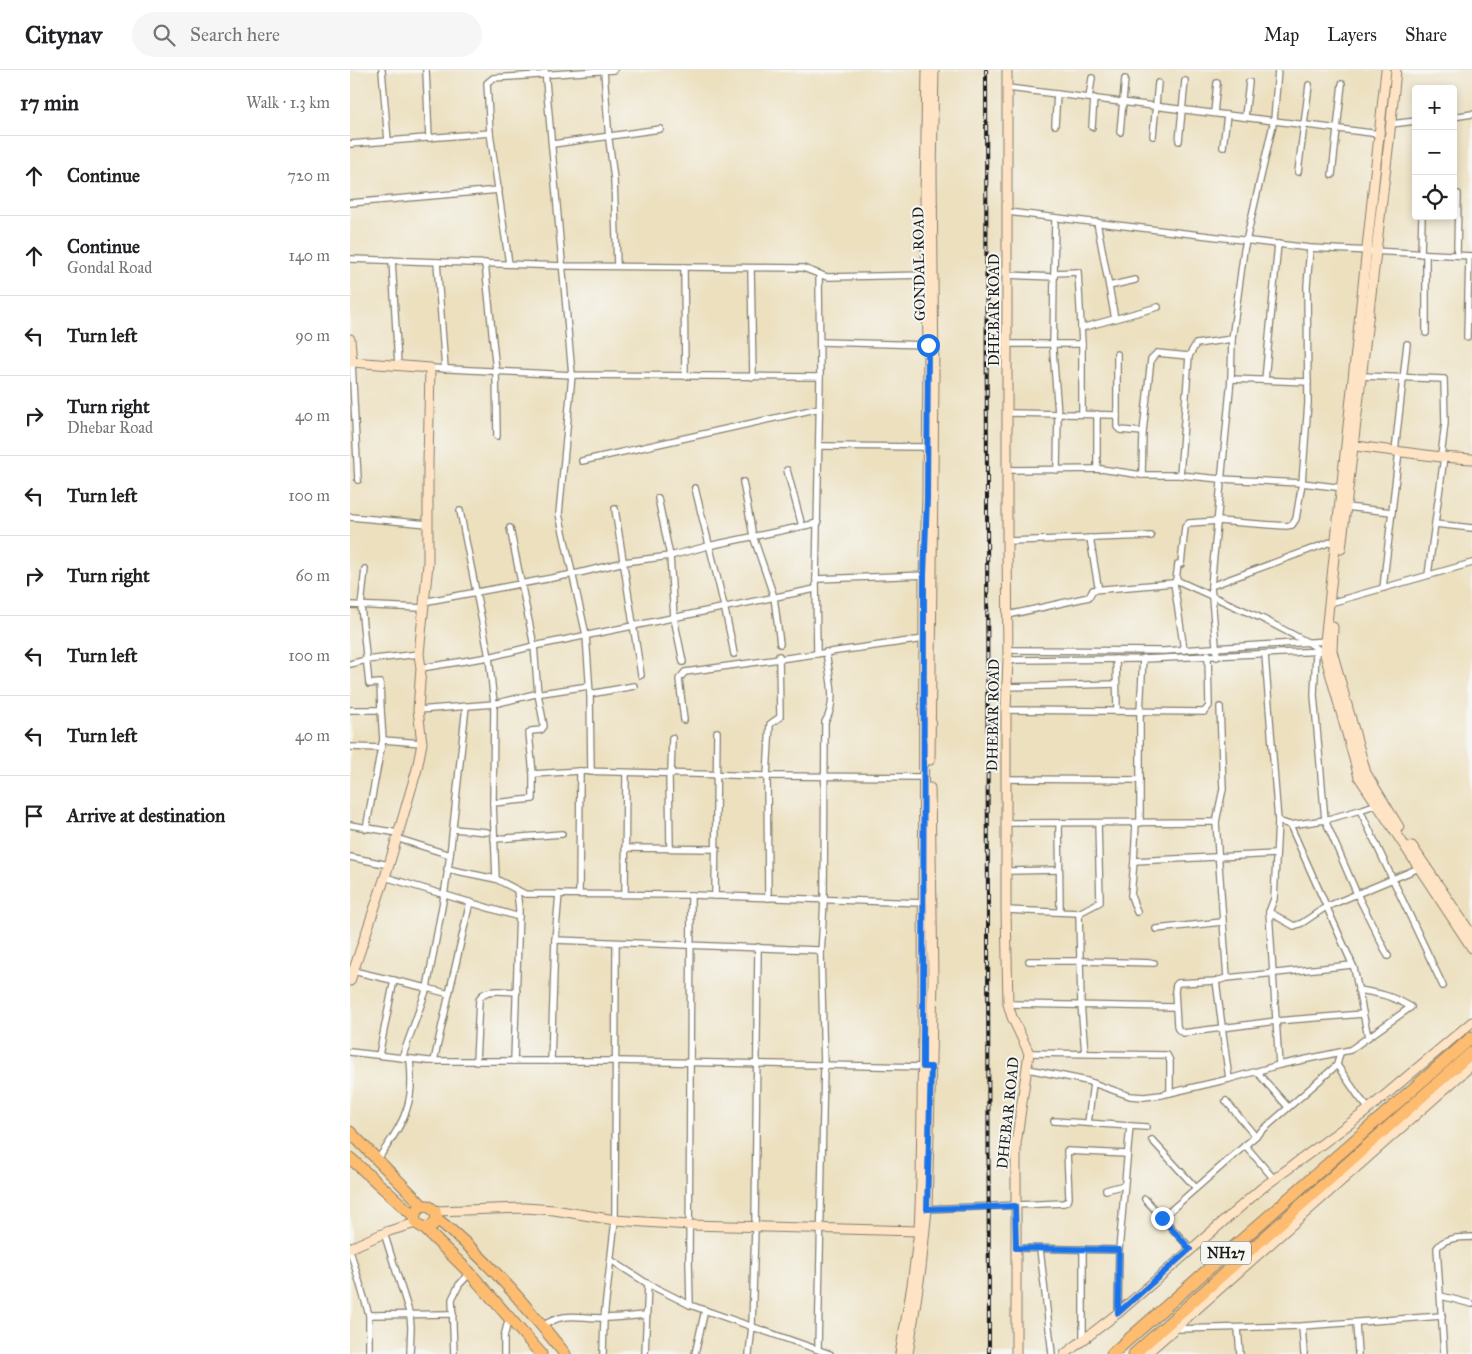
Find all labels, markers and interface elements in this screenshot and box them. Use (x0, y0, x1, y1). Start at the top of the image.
search box (132, 12, 482, 57)
text: Citynav (25, 20, 102, 50)
icon: search (150, 21, 178, 49)
text: Search here (190, 23, 280, 46)
text: Map (1264, 24, 1299, 46)
text: Layers (1327, 24, 1377, 46)
text: Share (1405, 24, 1447, 46)
map controls (1412, 85, 1457, 220)
button: + (1412, 85, 1457, 130)
text: 17 min (20, 90, 79, 116)
text: Walk · 1.3 km (246, 93, 330, 112)
button: − (1412, 130, 1457, 175)
icon: ahead (20, 162, 48, 190)
text: Continue (67, 164, 140, 187)
text: 720 m (287, 166, 330, 185)
button: locate (1412, 175, 1457, 220)
street label: GONDAL ROAD (909, 207, 929, 321)
text: Continue (67, 235, 140, 258)
icon: ahead (20, 242, 48, 270)
text: 140 m (289, 246, 330, 265)
street label: DHEBAR ROAD (985, 254, 1003, 366)
text: Gondal Road (67, 258, 152, 277)
icon: left (20, 322, 48, 350)
text: Turn left (67, 324, 137, 347)
text: 90 m (295, 326, 330, 345)
route start (917, 334, 940, 357)
text: Turn right (67, 395, 150, 418)
icon: right (20, 402, 48, 430)
text: 40 m (295, 406, 330, 425)
text: Dhebar Road (67, 418, 153, 437)
icon: left (20, 482, 48, 510)
text: Turn left (67, 484, 137, 507)
text: 100 m (288, 486, 330, 505)
icon: right (20, 562, 48, 590)
text: Turn right (67, 564, 150, 587)
text: 60 m (296, 566, 330, 585)
icon: left (20, 642, 48, 670)
text: Turn left (67, 644, 137, 667)
text: 100 m (288, 646, 330, 665)
street label: DHEBAR ROAD (983, 658, 1003, 771)
icon: left (20, 722, 48, 750)
text: Turn left (67, 724, 137, 747)
text: 40 m (295, 726, 330, 745)
icon: arrive (20, 802, 48, 830)
text: Arrive at destination (67, 804, 225, 827)
street label: DHEBAR ROAD (993, 1056, 1023, 1170)
route end (1151, 1207, 1174, 1230)
road number: NH27 (1201, 1242, 1251, 1264)

